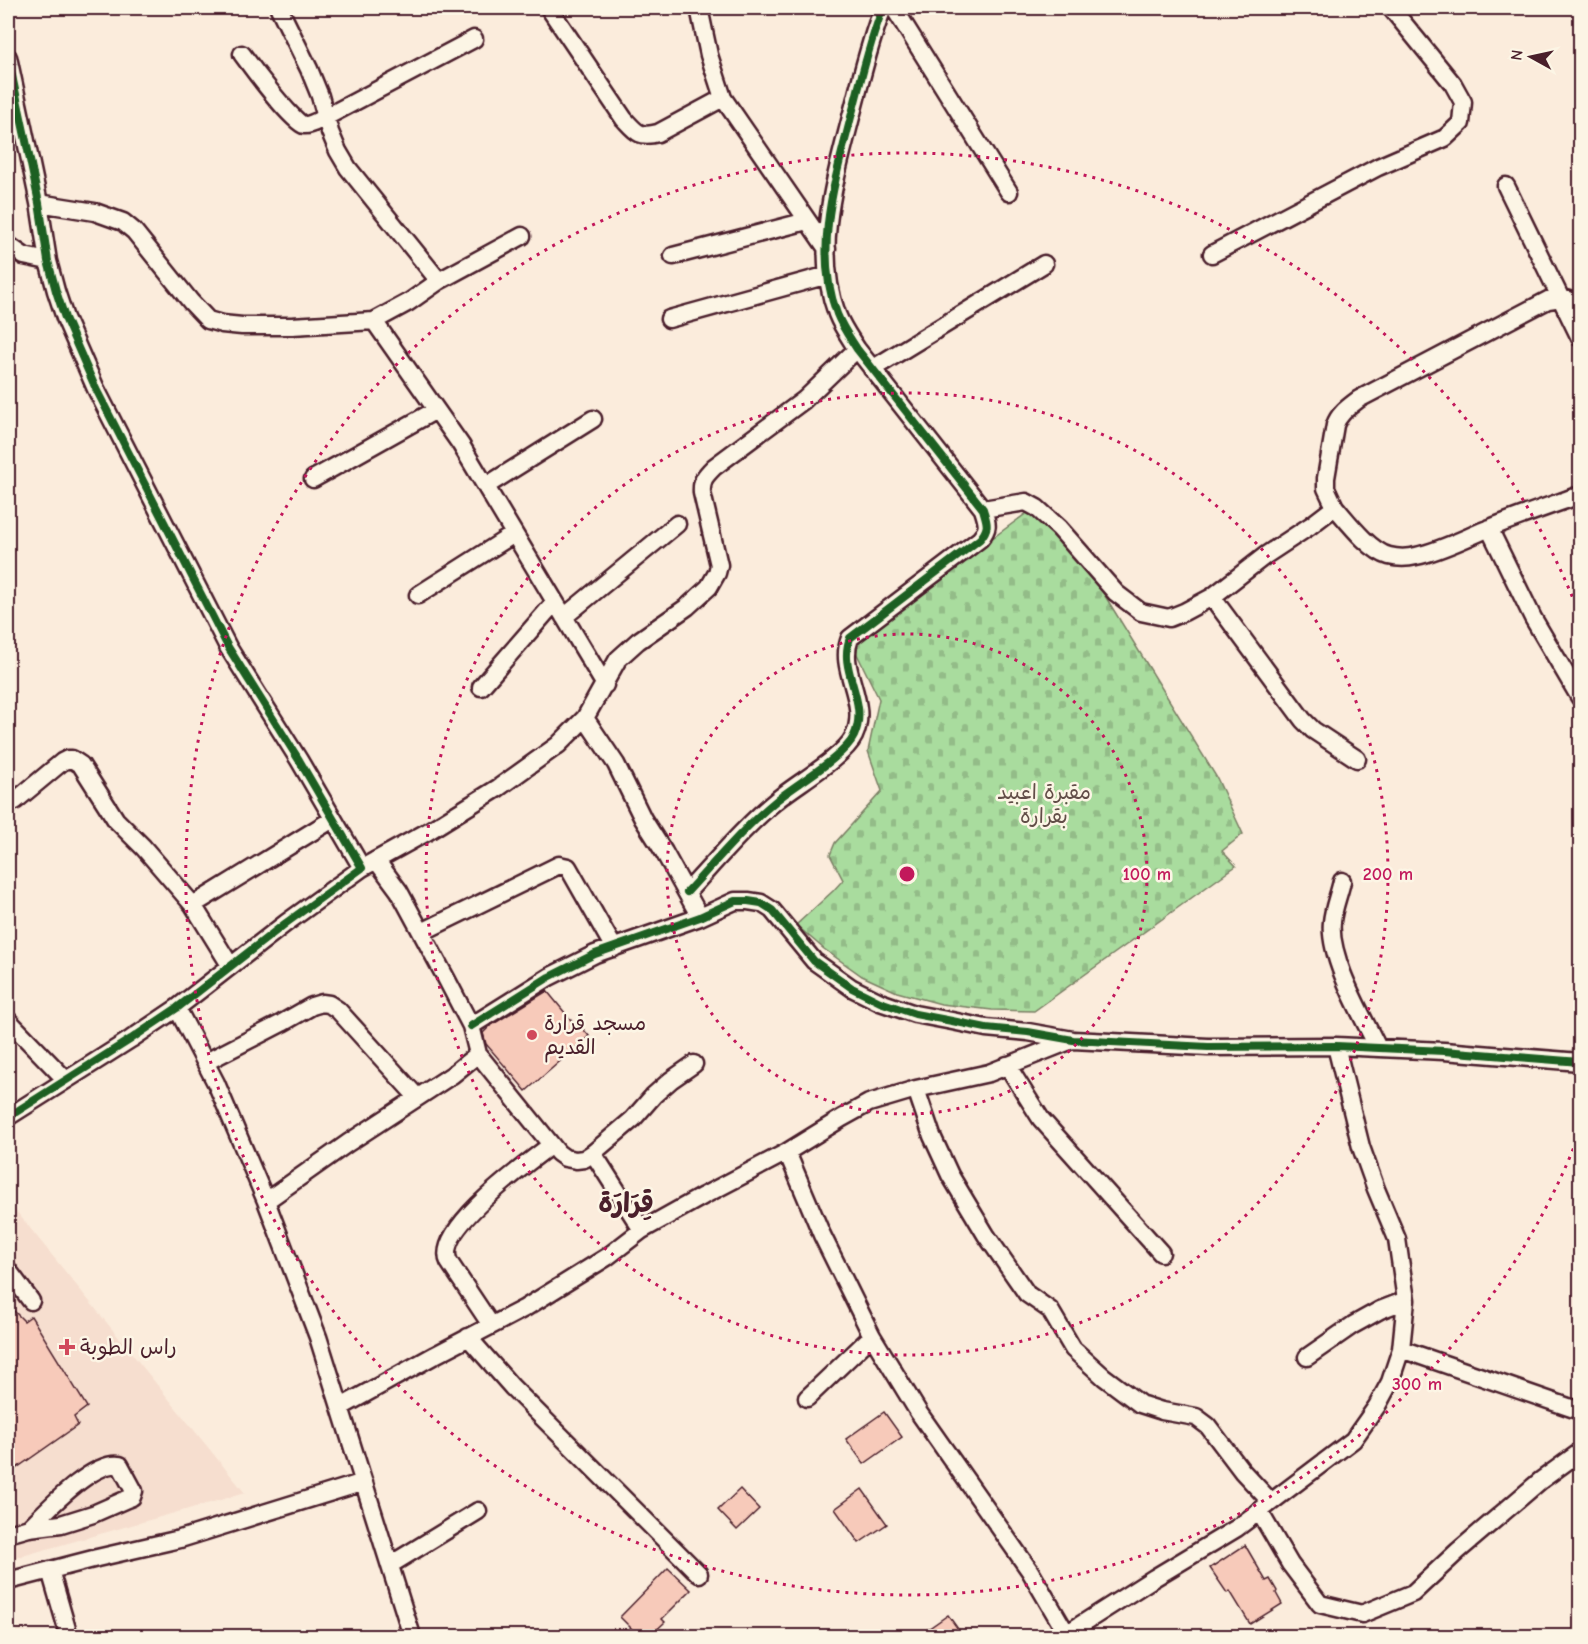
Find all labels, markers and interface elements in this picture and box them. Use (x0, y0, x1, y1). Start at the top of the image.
north arrow (1501, 27, 1561, 87)
text: N (1507, 49, 1527, 61)
park label: مقبرة اعبيد بقرارة (997, 780, 1091, 829)
centre of rings (897, 864, 917, 884)
text: 100 m (1123, 864, 1171, 885)
text: 200 m (1363, 864, 1413, 885)
place label: مسجد قرارة القديم (544, 1011, 646, 1063)
marker: مسجد قرارة القديم (525, 1028, 539, 1042)
district label: قِرَارَة (598, 1188, 654, 1220)
place label: راس الطوبة (80, 1335, 177, 1360)
marker: راس الطوبة (58, 1338, 76, 1356)
text: 300 m (1392, 1374, 1442, 1395)

